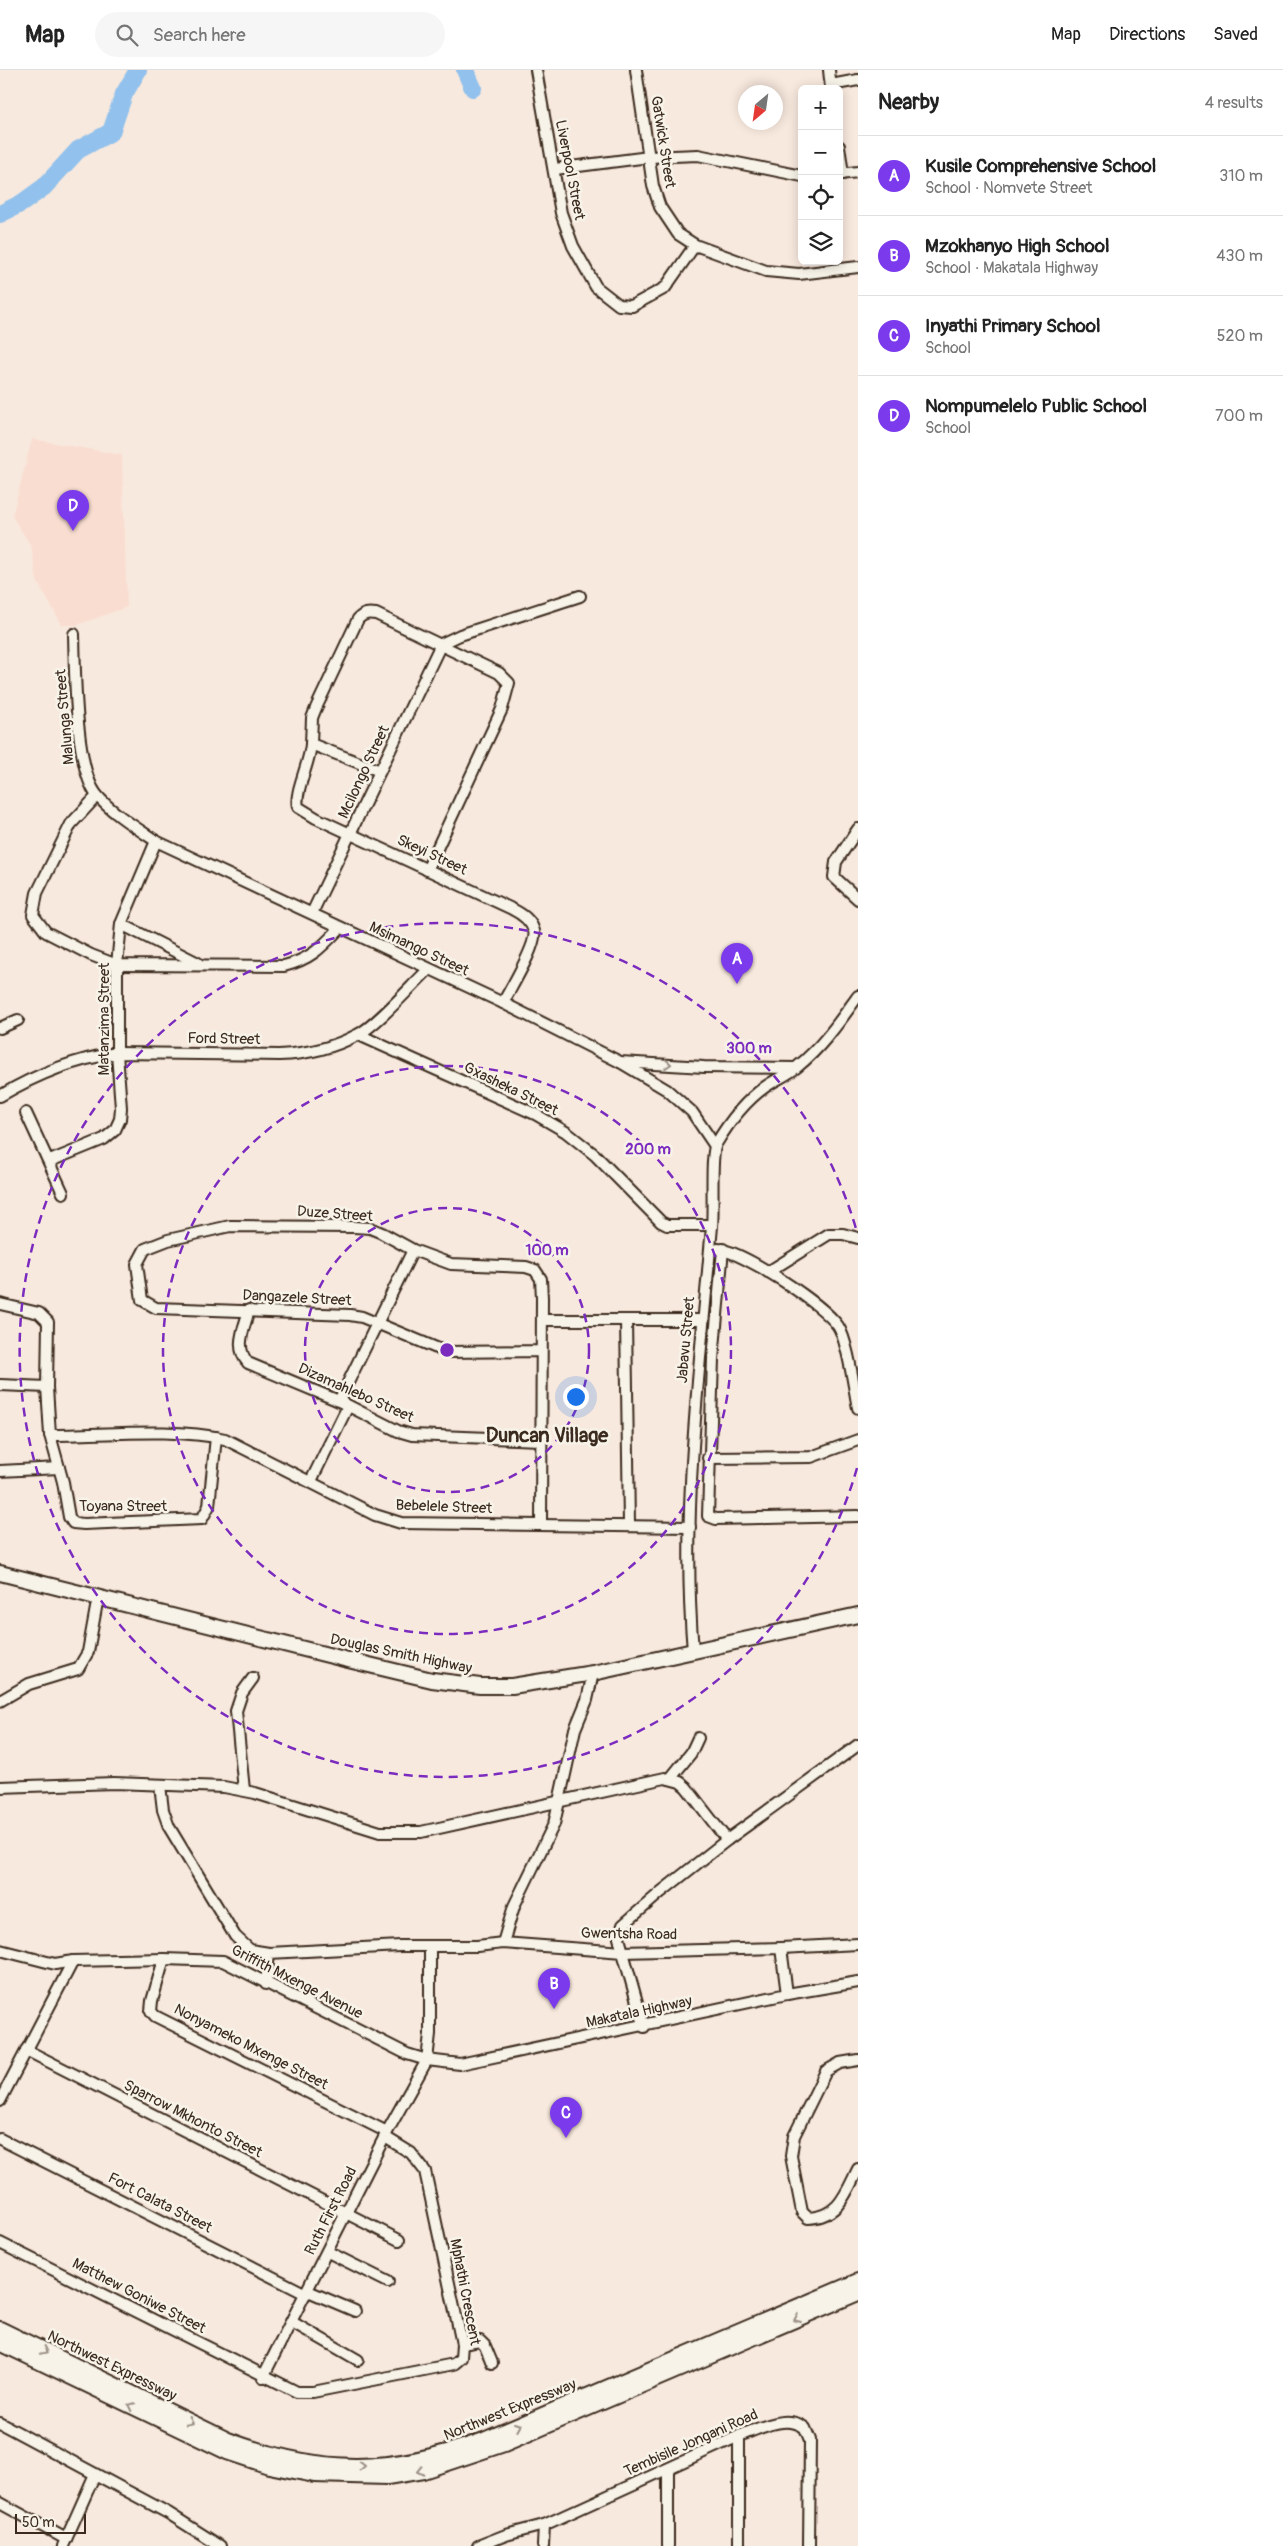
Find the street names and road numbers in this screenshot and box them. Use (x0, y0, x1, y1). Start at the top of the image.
street label: Gatwick Street (646, 95, 680, 190)
street label: Liverpool Street (551, 118, 589, 223)
street label: Malunga Street (51, 667, 79, 766)
street label: Mcilongo Street (334, 722, 394, 822)
street label: Skeyi Street (394, 830, 471, 880)
street label: Msimango Street (366, 918, 473, 981)
street label: Matanzima Street (95, 962, 114, 1075)
street label: Ford Street (187, 1029, 261, 1049)
street label: Gxasheka Street (461, 1058, 562, 1120)
street label: Duze Street (297, 1202, 374, 1226)
street label: Dangazele Street (242, 1286, 353, 1310)
street label: Jabavu Street (673, 1295, 699, 1384)
street label: Dizamahlebo Street (295, 1359, 418, 1427)
street label: Bebelele Street (395, 1496, 494, 1518)
street label: Toyana Street (79, 1497, 168, 1516)
street label: Douglas Smith Highway (328, 1630, 474, 1678)
street label: Gwentsha Road (581, 1924, 677, 1944)
street label: Griffith Mxenge Avenue (228, 1941, 366, 2024)
street label: Makatala Highway (584, 1991, 694, 2032)
street label: Nonyameko Mxenge Street (171, 2000, 332, 2095)
street label: Sparrow Mkhonto Street (121, 2076, 266, 2163)
street label: Ruth First Road (301, 2164, 361, 2258)
street label: Fort Calata Street (105, 2169, 216, 2238)
street label: Mphathi Crescent (445, 2237, 485, 2348)
street label: Matthew Goniwe Street (69, 2254, 210, 2338)
street label: Northwest Expressway (44, 2327, 180, 2406)
street label: Northwest Expressway (441, 2375, 580, 2445)
street label: Tembisile Jongani Road (621, 2405, 761, 2481)

